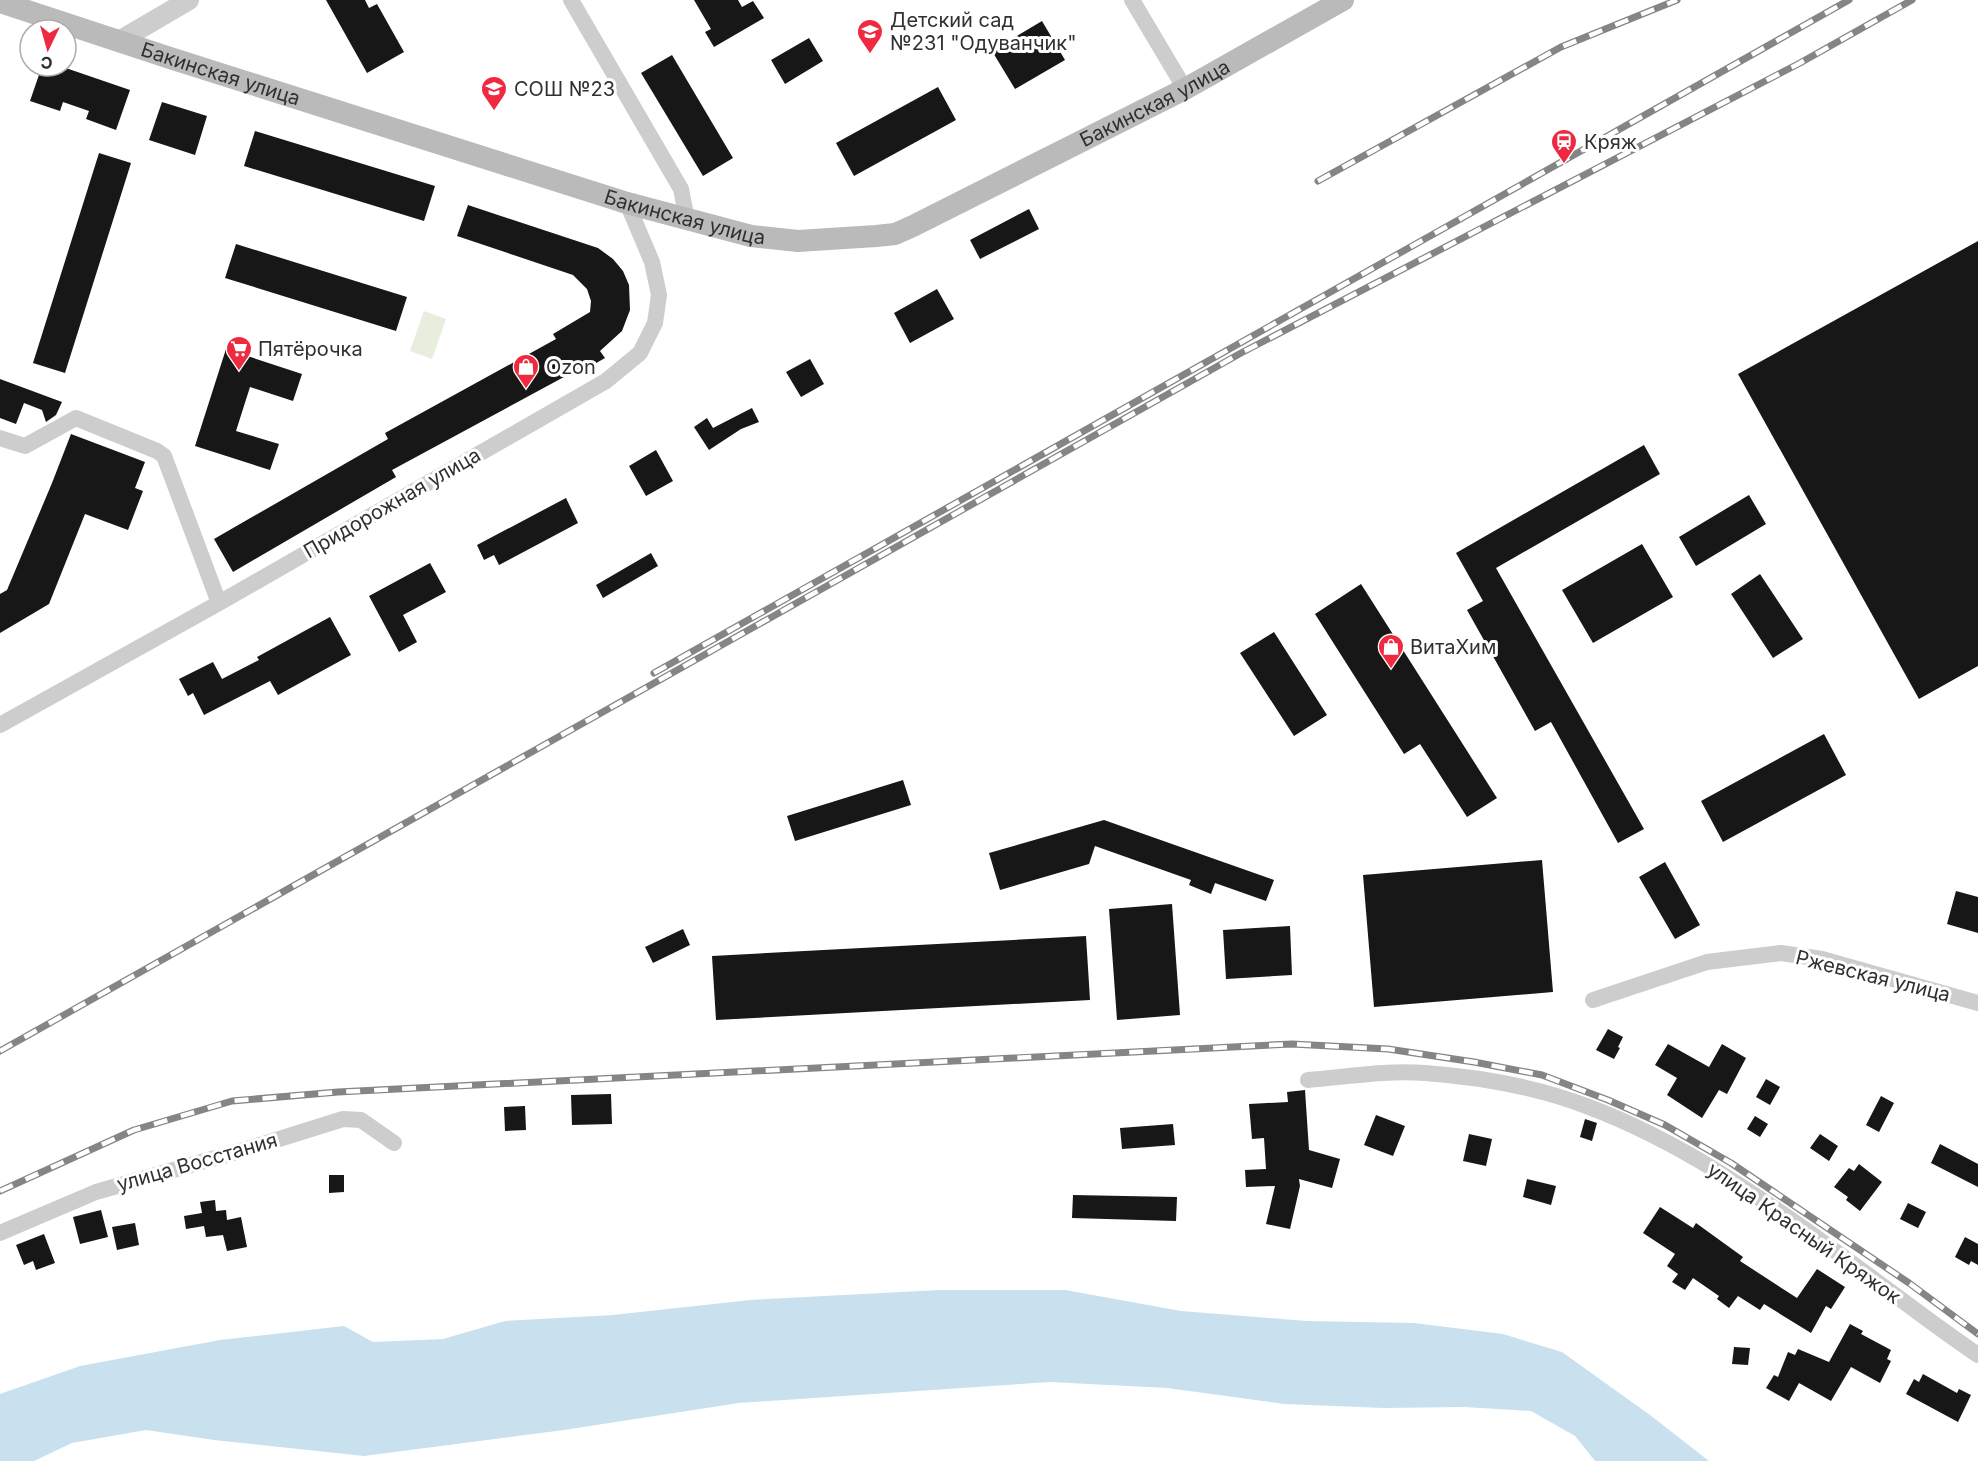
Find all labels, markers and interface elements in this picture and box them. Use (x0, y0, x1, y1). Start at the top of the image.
place label: Детский сад №231 "Одуванчик" (890, 8, 1076, 55)
school or university icon: Детский сад №231 "Одуванчик" (855, 17, 885, 55)
north arrow (18, 18, 78, 78)
street label: Бакинская улица (138, 37, 303, 111)
text: С (40, 52, 53, 73)
street label: Бакинская улица (1076, 54, 1234, 152)
school or university icon: СОШ №23 (479, 74, 509, 112)
place label: СОШ №23 (514, 77, 615, 101)
station icon: Кряж (1549, 127, 1579, 165)
place label: Кряж (1584, 130, 1637, 154)
street label: Бакинская улица (601, 185, 766, 249)
supermarket icon: Пятёрочка (224, 334, 254, 372)
place label: Пятёрочка (258, 337, 363, 361)
shop icon: Ozon (511, 352, 541, 390)
place label: Ozon (546, 355, 596, 379)
street label: Придорожная улица (299, 443, 485, 563)
shop icon: ВитаХим (1376, 632, 1406, 670)
place label: ВитаХим (1410, 635, 1496, 659)
street label: Ржевская улица (1793, 945, 1953, 1007)
street label: улица Восстания (114, 1128, 280, 1196)
street label: улица Красный Кряжок (1703, 1157, 1905, 1309)

